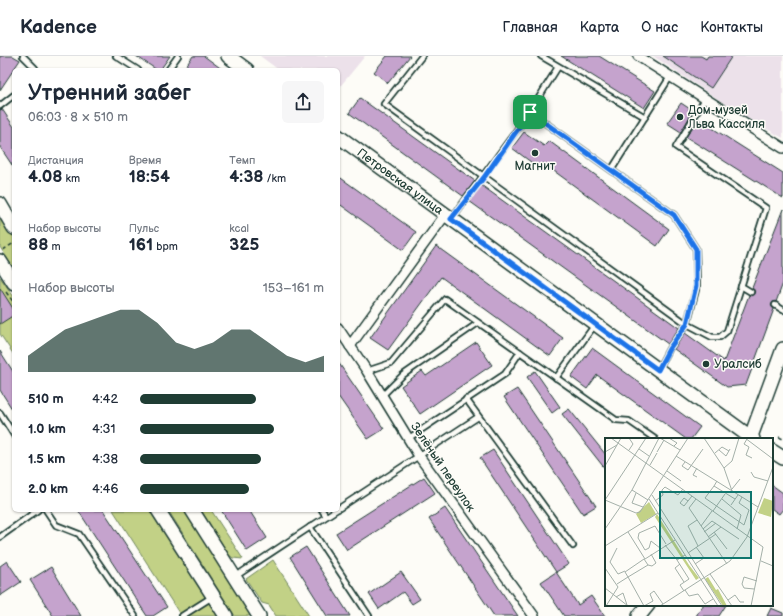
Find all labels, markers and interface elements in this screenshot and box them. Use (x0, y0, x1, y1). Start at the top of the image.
text: Kadence (20, 16, 97, 39)
text: Главная (503, 19, 558, 36)
text: Карта (580, 19, 619, 36)
text: О нас (641, 19, 678, 36)
text: Контакты (700, 19, 763, 36)
text: Утренний забег (28, 80, 191, 107)
button: share (282, 81, 324, 123)
pin (513, 95, 547, 129)
icon: arrive (519, 101, 541, 123)
place label: Дом-музей Льва Кассиля (687, 103, 765, 132)
text: 06:03 · 8 × 510 m (28, 109, 128, 125)
marker: Дом-музей Льва Кассиля (675, 112, 685, 122)
street label: Петровская улица (354, 145, 446, 218)
marker: Магнит (530, 148, 540, 158)
text: Дистанция (28, 154, 84, 167)
text: Время (129, 154, 161, 167)
text: Темп (229, 154, 255, 167)
place label: Магнит (515, 159, 556, 174)
text: 4.08 (28, 167, 63, 187)
text: 18:54 (129, 167, 170, 187)
text: 4:38 (229, 167, 264, 187)
text: km (63, 172, 80, 185)
text: /km (264, 172, 286, 185)
text: Набор высоты (28, 222, 101, 235)
text: Пульс (129, 222, 159, 235)
text: kcal (229, 222, 249, 235)
text: 88 (28, 235, 48, 255)
text: 161 (129, 235, 153, 255)
text: 325 (229, 235, 259, 255)
text: m (48, 240, 61, 253)
text: bpm (153, 240, 178, 253)
text: Набор высоты (28, 280, 115, 296)
text: 153–161 m (263, 280, 324, 296)
place label: Уралсиб (714, 357, 762, 372)
marker: Уралсиб (701, 359, 711, 369)
text: 510 m (28, 391, 64, 407)
text: 4:42 (92, 391, 118, 407)
street label: Зелёный переулок (407, 420, 478, 515)
text: 1.0 km (28, 421, 66, 437)
text: 4:31 (92, 421, 116, 437)
inset map (605, 438, 773, 606)
text: 1.5 km (28, 451, 65, 467)
text: 4:38 (92, 451, 118, 467)
text: 2.0 km (28, 481, 68, 497)
text: 4:46 (92, 481, 118, 497)

